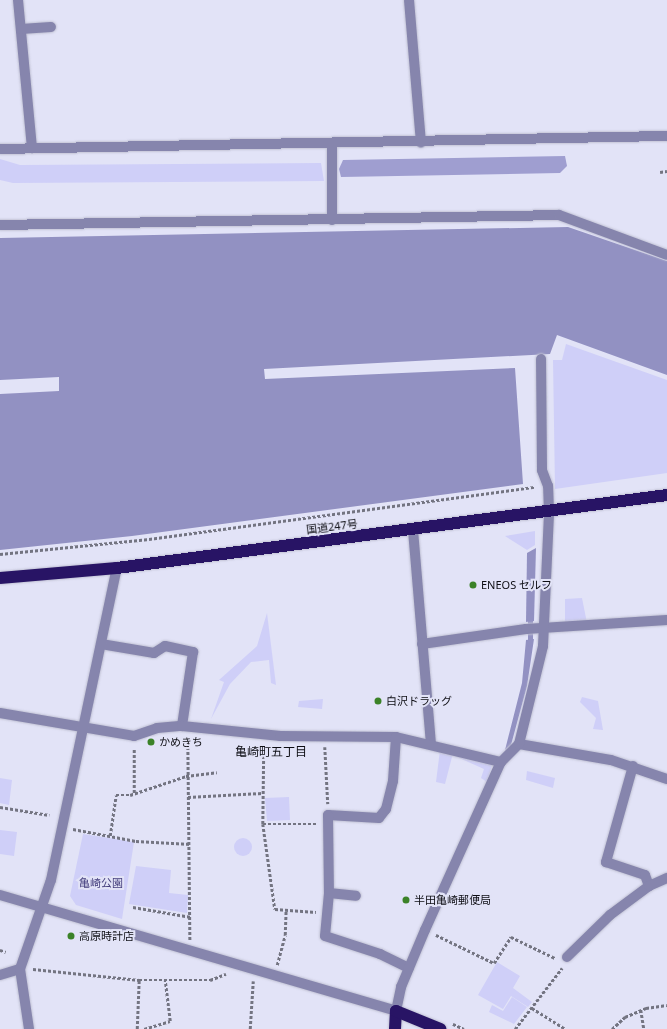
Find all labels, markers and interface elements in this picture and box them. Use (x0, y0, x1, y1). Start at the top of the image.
street label: 国道247号 (305, 517, 359, 537)
place label: ENEOS セルフ (481, 578, 552, 592)
marker: ENEOS セルフ (468, 580, 478, 590)
place label: 白沢ドラッグ (386, 694, 452, 708)
marker: 白沢ドラッグ (373, 696, 383, 706)
place label: かめきち (159, 735, 203, 749)
marker: かめきち (146, 737, 156, 747)
district label: 亀崎町五丁目 (235, 745, 307, 759)
park label: 亀崎公園 (79, 876, 123, 890)
place label: 半田亀崎郵便局 (414, 893, 491, 907)
marker: 半田亀崎郵便局 (401, 895, 411, 905)
place label: 高原時計店 (79, 929, 134, 943)
marker: 高原時計店 (66, 931, 76, 941)

